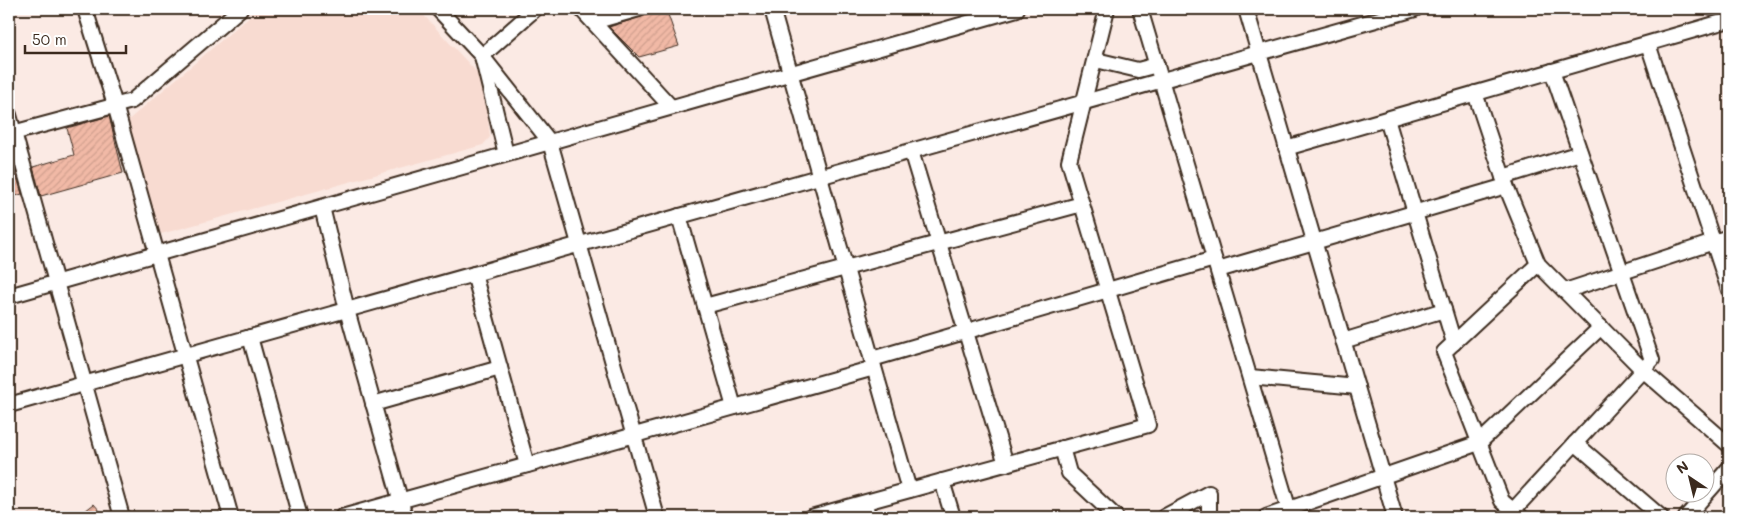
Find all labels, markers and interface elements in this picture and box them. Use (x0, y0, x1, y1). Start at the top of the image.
scale bar (25, 22, 126, 54)
text: 50 m (32, 29, 67, 49)
north arrow (1666, 454, 1716, 504)
text: N (1672, 456, 1692, 478)

